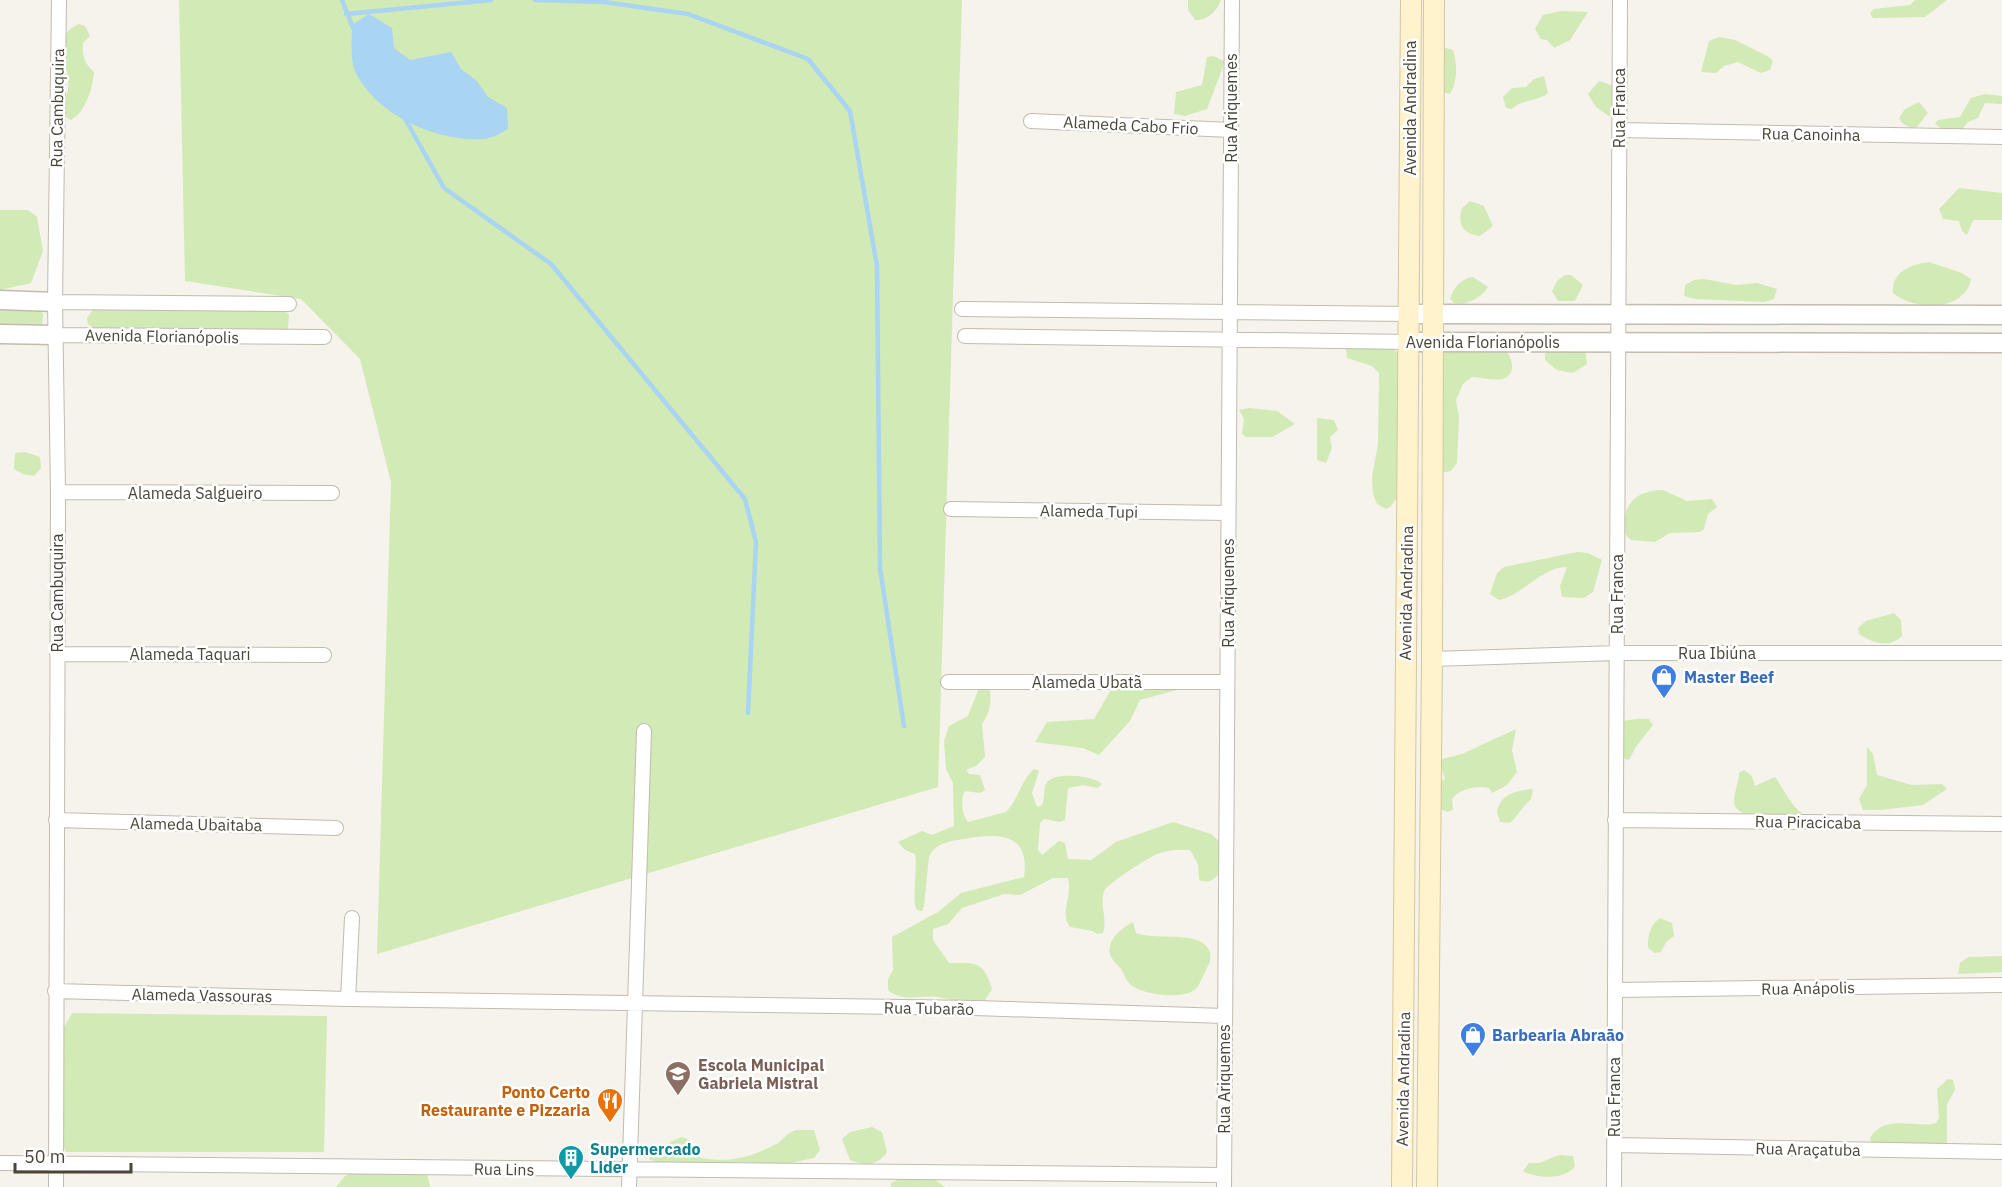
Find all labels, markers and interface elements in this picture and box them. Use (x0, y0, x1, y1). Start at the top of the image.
street label: Avenida Andradina (1400, 40, 1420, 176)
street label: Rua Cambuquira (46, 48, 68, 168)
street label: Rua Ariquemes (1221, 53, 1241, 163)
street label: Rua Franca (1609, 67, 1629, 148)
street label: Alameda Cabo Frio (1063, 111, 1199, 139)
street label: Rua Canoinha (1761, 123, 1861, 145)
street label: Avenida Florianópolis (85, 325, 239, 347)
street label: Avenida Florianópolis (1406, 332, 1560, 352)
street label: Alameda Salgueiro (128, 483, 262, 503)
street label: Alameda Tupi (1040, 500, 1138, 522)
street label: Avenida Andradina (1395, 525, 1417, 661)
street label: Rua Cambuquira (47, 533, 67, 653)
street label: Rua Ariquemes (1218, 538, 1238, 648)
street label: Rua Franca (1607, 553, 1627, 634)
street label: Rua Ibiúna (1678, 643, 1756, 663)
street label: Alameda Taquari (130, 644, 250, 664)
shop icon: Master Beef (1649, 662, 1679, 700)
place label: Master Beef (1684, 667, 1774, 687)
street label: Alameda Ubatã (1032, 672, 1143, 692)
street label: Rua Piracicaba (1755, 811, 1862, 833)
street label: Alameda Ubaitaba (130, 813, 263, 835)
street label: Rua Anápolis (1761, 977, 1855, 999)
street label: Alameda Vassouras (131, 984, 273, 1006)
street label: Rua Tubarão (884, 997, 974, 1019)
street label: Avenida Andradina (1392, 1011, 1414, 1147)
shop icon: Barbearia Abraão (1458, 1020, 1488, 1058)
street label: Rua Ariquemes (1214, 1024, 1234, 1134)
place label: Barbearia Abraão (1492, 1025, 1624, 1045)
place label: Escola Municipal Gabriela Mistral (698, 1055, 824, 1093)
street label: Rua Franca (1604, 1056, 1624, 1137)
school or university icon: Escola Municipal Gabriela Mistral (663, 1059, 693, 1097)
place label: Ponto Certo Restaurante e Pizzaria (420, 1082, 590, 1120)
restaurant icon: Ponto Certo Restaurante e Pizzaria (595, 1086, 625, 1124)
scale bar (15, 1136, 130, 1174)
street label: Rua Araçatuba (1755, 1138, 1861, 1160)
place label: Supermercado Lider (590, 1139, 701, 1177)
building icon: Supermercado Lider (556, 1143, 586, 1181)
text: 50 m (24, 1145, 66, 1168)
street label: Rua Lins (474, 1158, 534, 1180)

